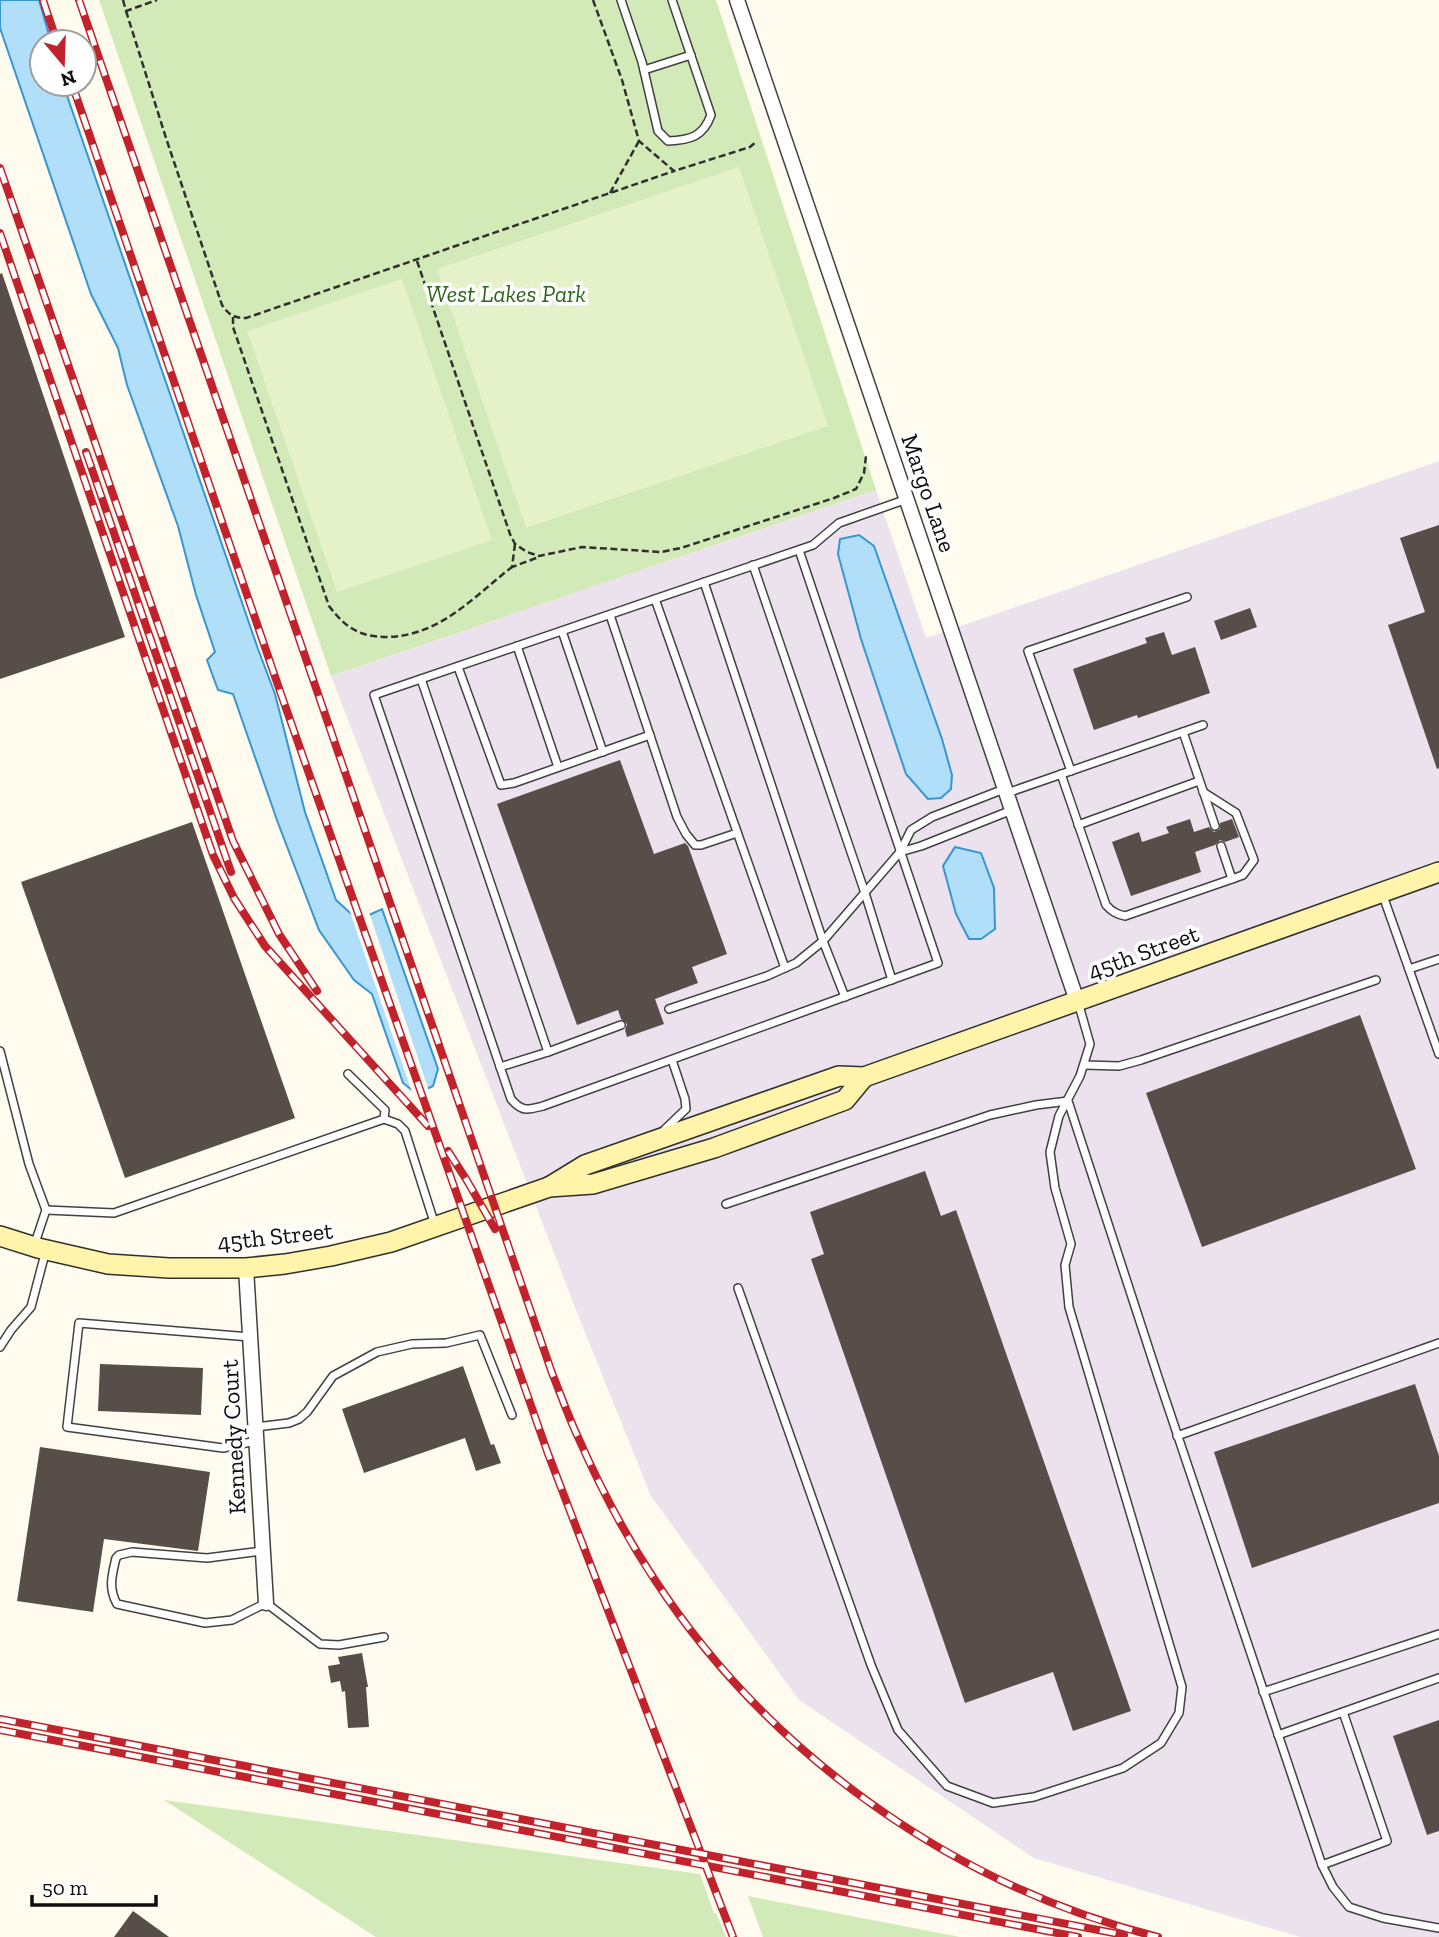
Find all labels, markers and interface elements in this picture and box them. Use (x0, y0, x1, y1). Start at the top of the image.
north arrow (28, 28, 98, 98)
text: N (58, 65, 79, 92)
park label: West Lakes Park (426, 279, 586, 308)
street label: Margo Lane (895, 430, 963, 556)
street label: 45th Street (1084, 919, 1203, 985)
street label: 45th Street (216, 1216, 334, 1256)
street label: Kennedy Court (214, 1359, 252, 1515)
scale bar (32, 1864, 156, 1908)
text: 50 m (42, 1875, 88, 1900)

